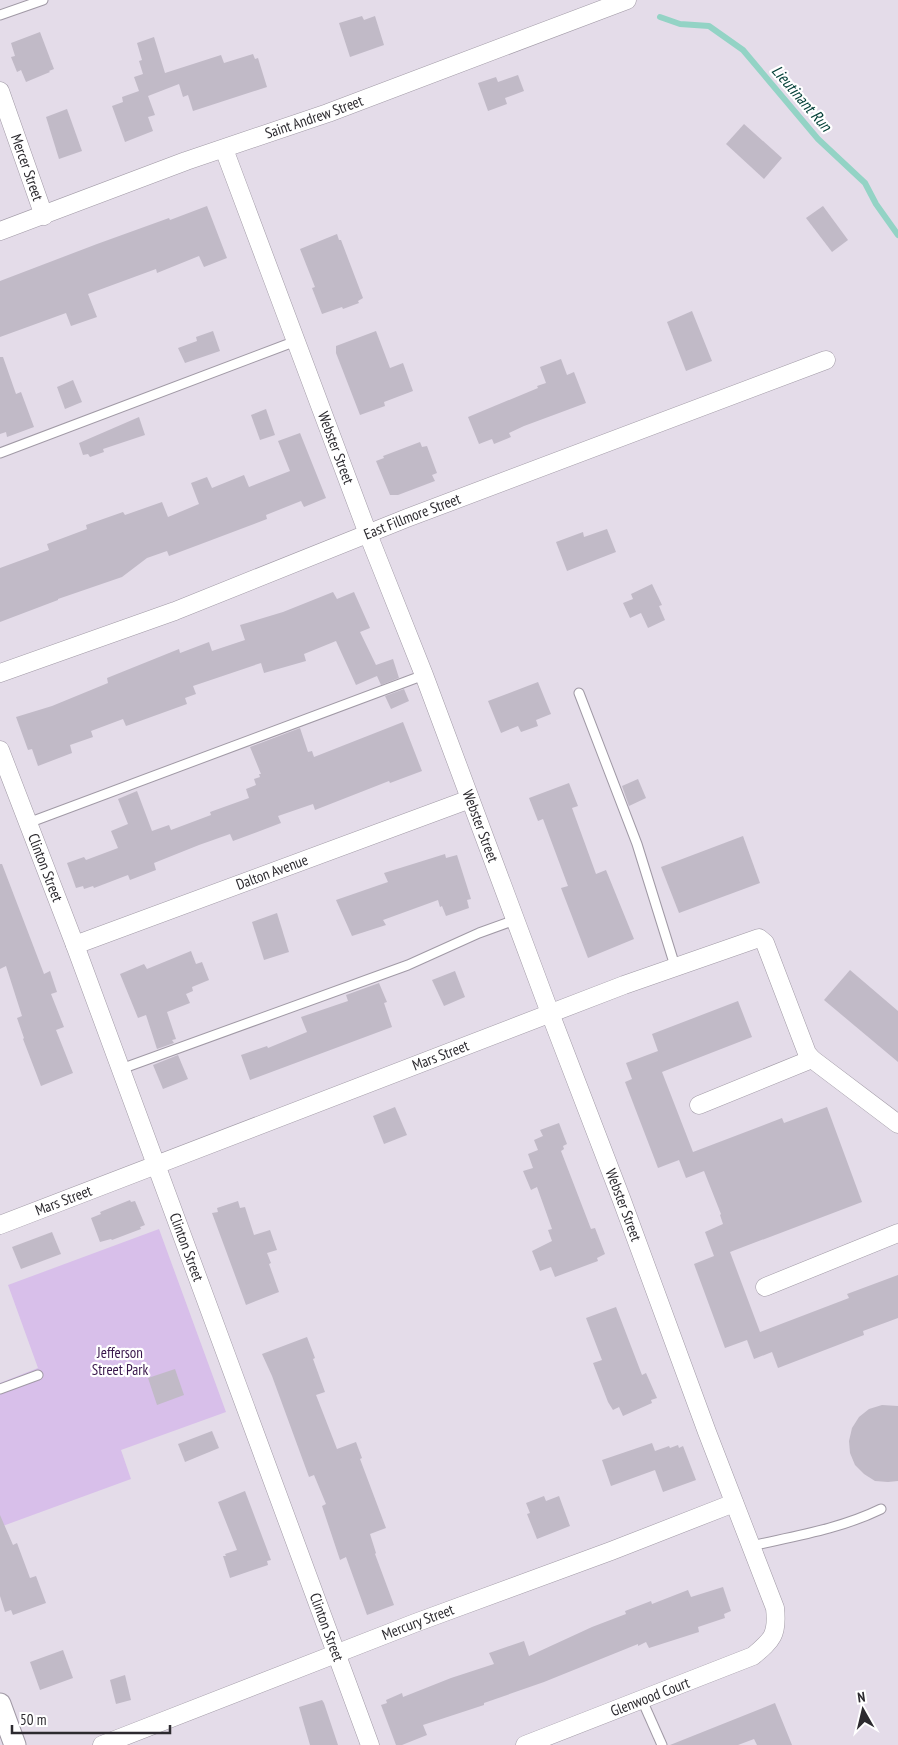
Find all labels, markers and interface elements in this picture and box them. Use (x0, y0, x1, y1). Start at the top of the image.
water label: Lieutinant Run (768, 61, 837, 136)
street label: Saint Andrew Street (262, 91, 365, 143)
street label: Mercer Street (7, 131, 48, 203)
street label: Webster Street (314, 409, 358, 487)
street label: East Fillmore Street (361, 489, 463, 543)
street label: Webster Street (459, 787, 503, 865)
street label: Clinton Street (24, 831, 67, 904)
street label: Dalton Avenue (233, 850, 310, 894)
street label: Mars Street (409, 1036, 471, 1075)
street label: Webster Street (602, 1166, 646, 1244)
street label: Mars Street (32, 1181, 94, 1220)
street label: Clinton Street (166, 1210, 208, 1284)
park label: Jefferson Street Park (92, 1343, 148, 1379)
street label: Clinton Street (306, 1590, 348, 1664)
street label: Mercury Street (379, 1600, 456, 1644)
street label: Glenwood Court (608, 1673, 692, 1720)
north arrow (838, 1685, 888, 1735)
text: N (856, 1688, 866, 1707)
scale bar (12, 1702, 170, 1734)
text: 50 m (20, 1710, 46, 1729)

